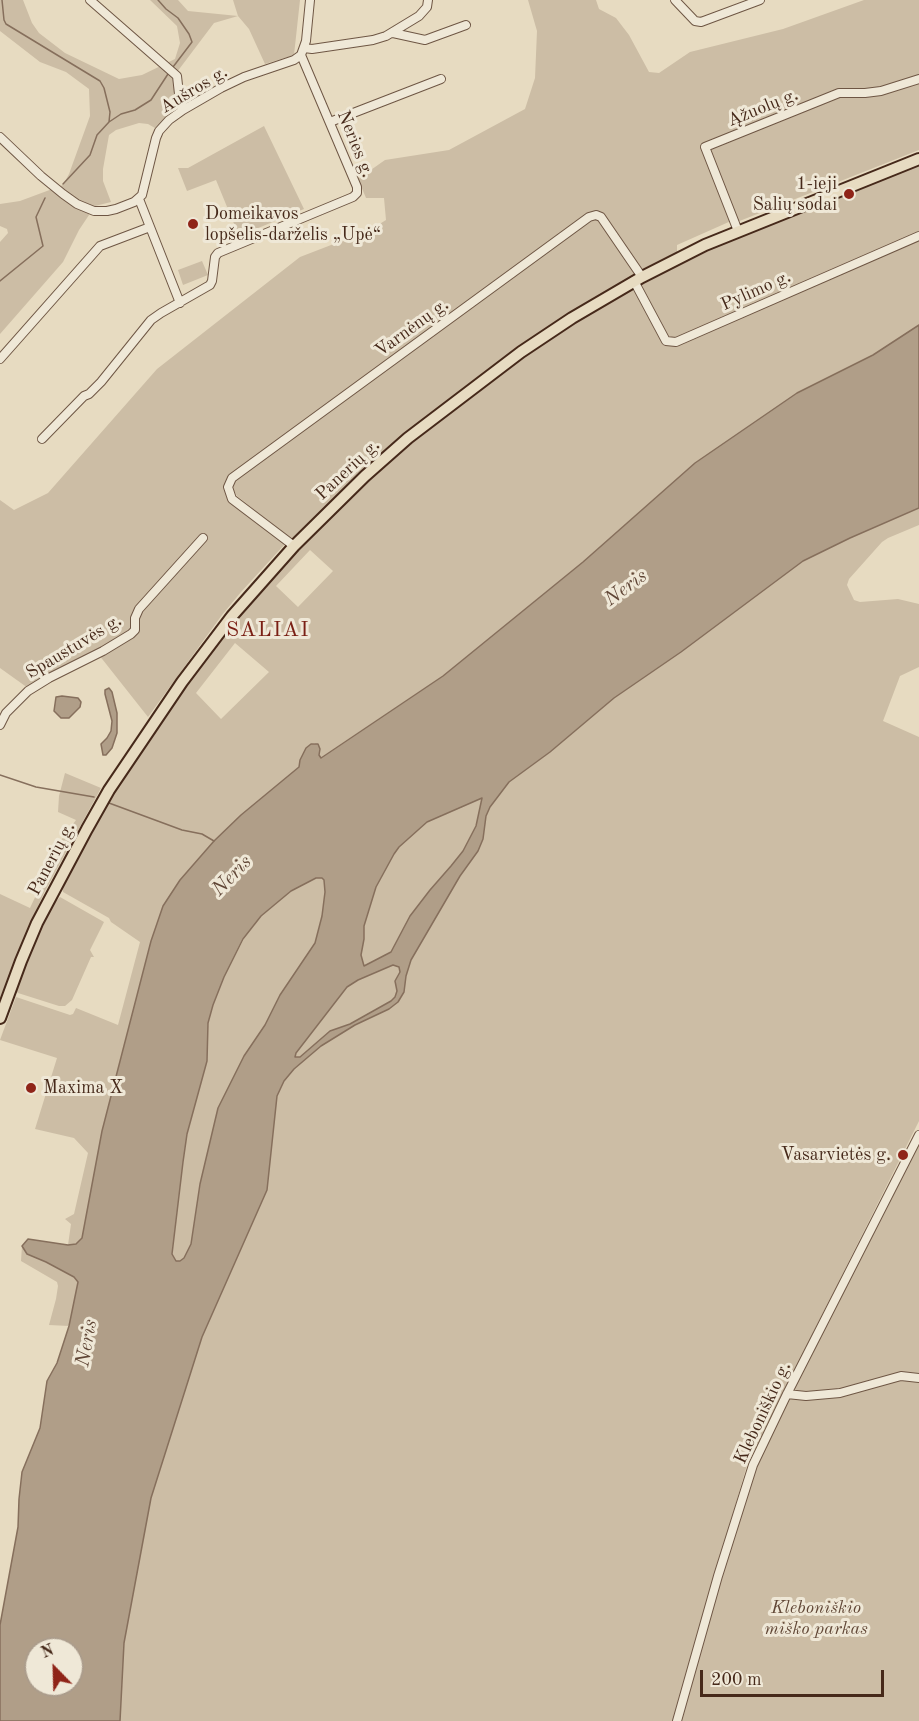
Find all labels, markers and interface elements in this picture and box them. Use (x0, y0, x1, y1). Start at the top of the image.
street label: Aušros g. (156, 61, 232, 119)
street label: Ąžuolų g. (724, 84, 802, 132)
street label: Neries g. (332, 107, 378, 181)
place label: 1-ieji Salių sodai (753, 173, 837, 216)
marker: 1-ieji Salių sodai (842, 187, 856, 201)
place label: Domeikavos lopšelis-darželis „Upė“ (205, 203, 381, 246)
marker: Domeikavos lopšelis-darželis „Upė“ (186, 217, 200, 231)
street label: Pylimo g. (718, 266, 794, 316)
street label: Varnėnų g. (371, 294, 453, 362)
street label: Panerių g. (311, 435, 385, 505)
water label: Neris (600, 564, 652, 612)
street label: Spaustuvės g. (22, 610, 126, 684)
district label: SALIAI (226, 617, 310, 643)
street label: Panerių g. (24, 819, 80, 899)
water label: Neris (207, 851, 257, 901)
place label: Maxima X (43, 1077, 123, 1099)
marker: Maxima X (24, 1081, 38, 1095)
place label: Vasarvietės g. (781, 1144, 891, 1166)
marker: Vasarvietės g. (896, 1148, 910, 1162)
water label: Neris (71, 1317, 103, 1369)
street label: Kleboniškio g. (730, 1358, 796, 1468)
park label: Kleboniškio miško parkas (764, 1597, 868, 1640)
north arrow (24, 1637, 84, 1697)
text: N (39, 1643, 56, 1662)
scale bar (703, 1658, 888, 1696)
text: 200 m (711, 1671, 762, 1689)

